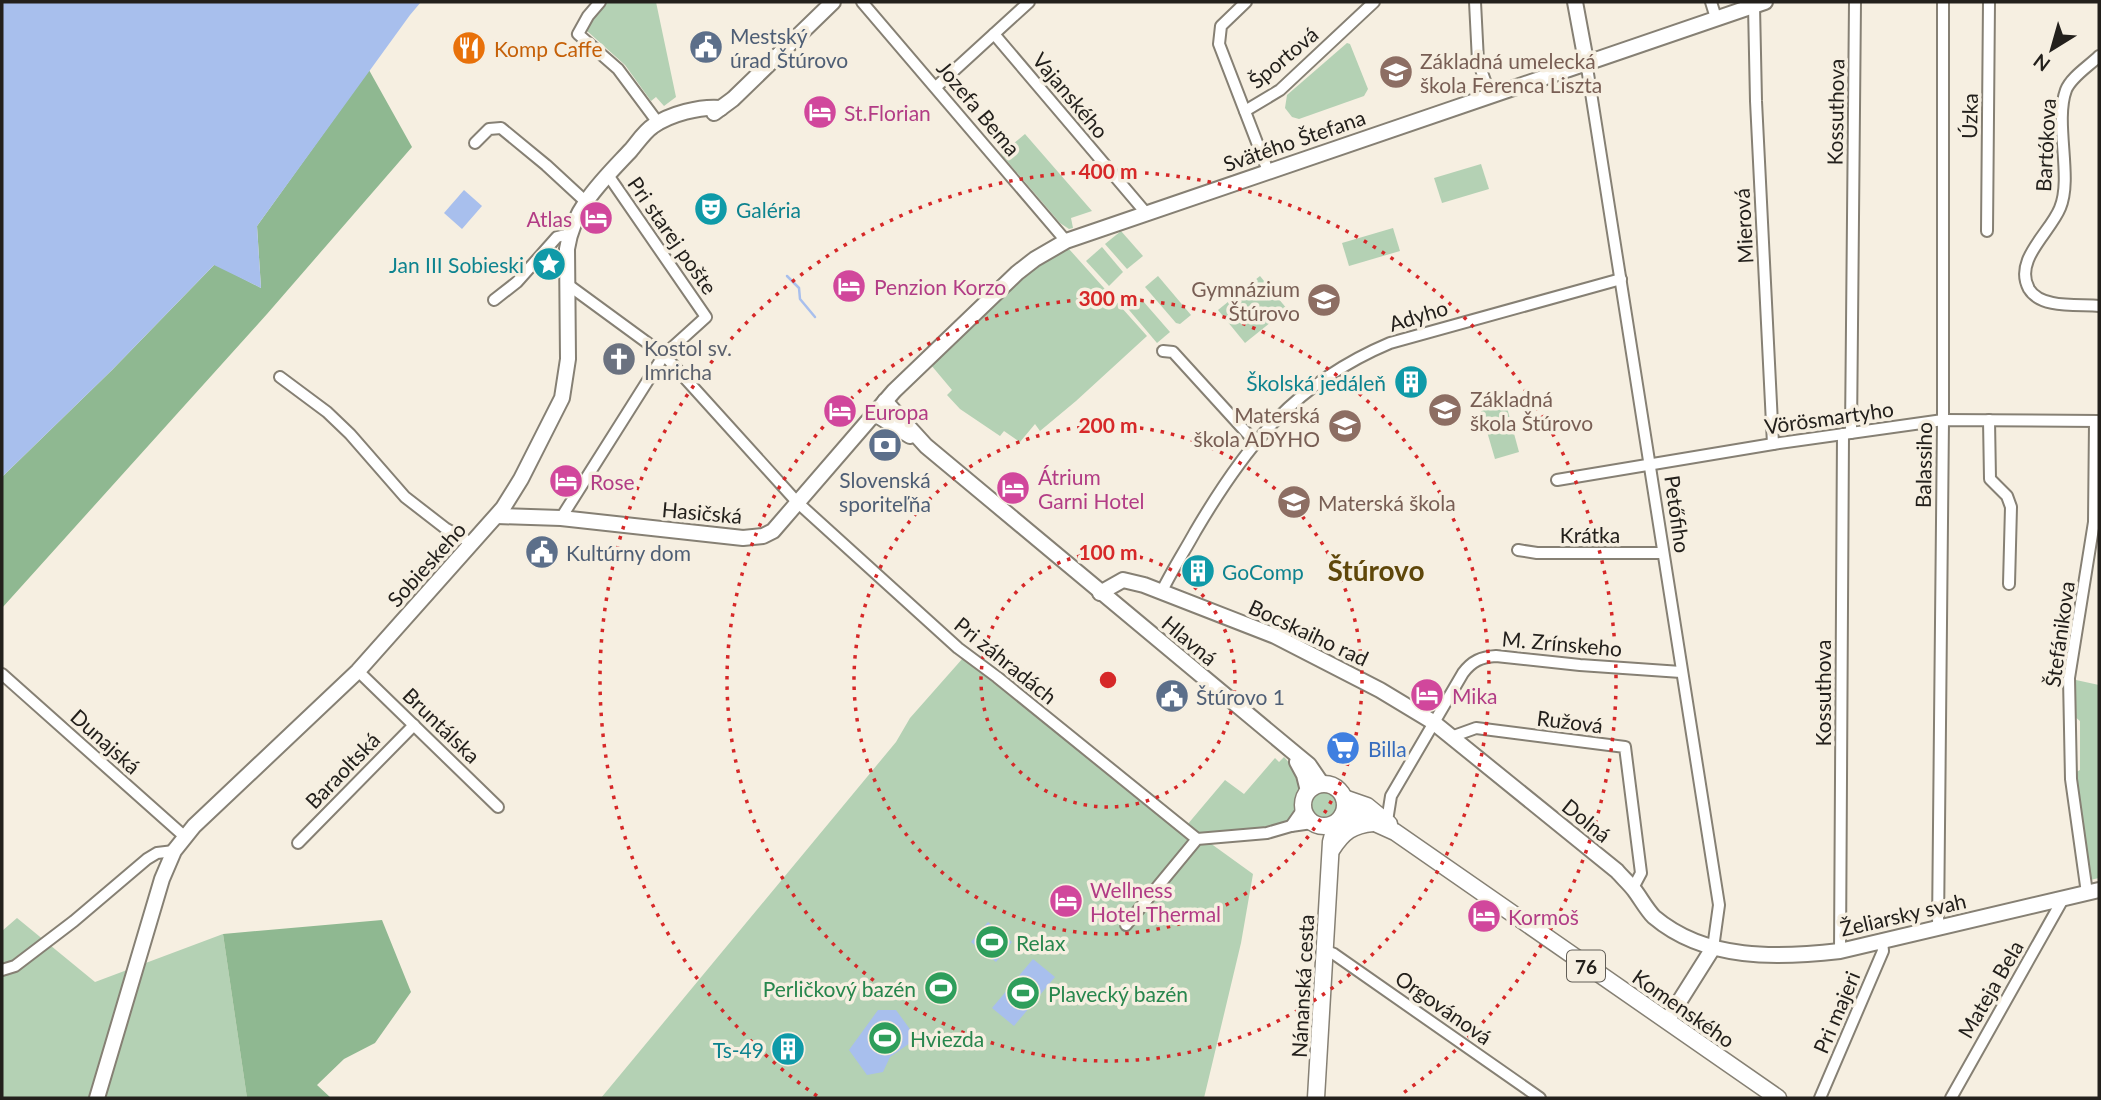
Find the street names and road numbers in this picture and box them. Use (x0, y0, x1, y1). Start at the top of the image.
street label: Športová (1243, 21, 1323, 93)
street label: Vajanského (1028, 47, 1114, 143)
street label: Jozefa Bema (932, 56, 1026, 160)
street label: Kossuthova (1822, 58, 1848, 166)
street label: Úzka (1956, 93, 1982, 139)
street label: Bartókova (2030, 98, 2060, 192)
street label: Svätého Štefana (1220, 104, 1368, 176)
street label: Pri starej pošte (623, 171, 723, 299)
street label: Mierová (1729, 188, 1757, 264)
street label: Adyho (1386, 294, 1451, 336)
street label: Vörösmartyho (1763, 396, 1895, 438)
street label: Balassiho (1910, 422, 1936, 508)
street label: Petőfiho (1660, 474, 1696, 554)
street label: Hasičská (661, 496, 743, 528)
street label: Sobieskeho (382, 517, 470, 611)
street label: Krátka (1560, 522, 1620, 547)
street label: Štefánikova (2039, 579, 2079, 689)
street label: Bocskaiho rad (1245, 593, 1373, 671)
street label: Hlavná (1157, 610, 1223, 670)
street label: Pri záhradách (950, 611, 1062, 709)
street label: M. Zrínskeho (1501, 625, 1623, 661)
street label: Kossuthova (1810, 640, 1835, 746)
street label: Bruntálska (398, 682, 486, 768)
street label: Dunajská (66, 703, 146, 779)
street label: Ružová (1536, 705, 1604, 737)
street label: Baraoltská (300, 727, 384, 813)
street label: Dolná (1558, 793, 1616, 847)
street label: Želiarsky svah (1838, 887, 1968, 941)
street label: Nánanská cesta (1286, 914, 1318, 1058)
street label: Mateja Bela (1952, 936, 2028, 1042)
road number: 76 (1567, 950, 1605, 982)
street label: Komenského (1628, 964, 1740, 1052)
street label: Orgovánová (1391, 965, 1497, 1049)
street label: Pri majeri (1807, 967, 1865, 1057)

